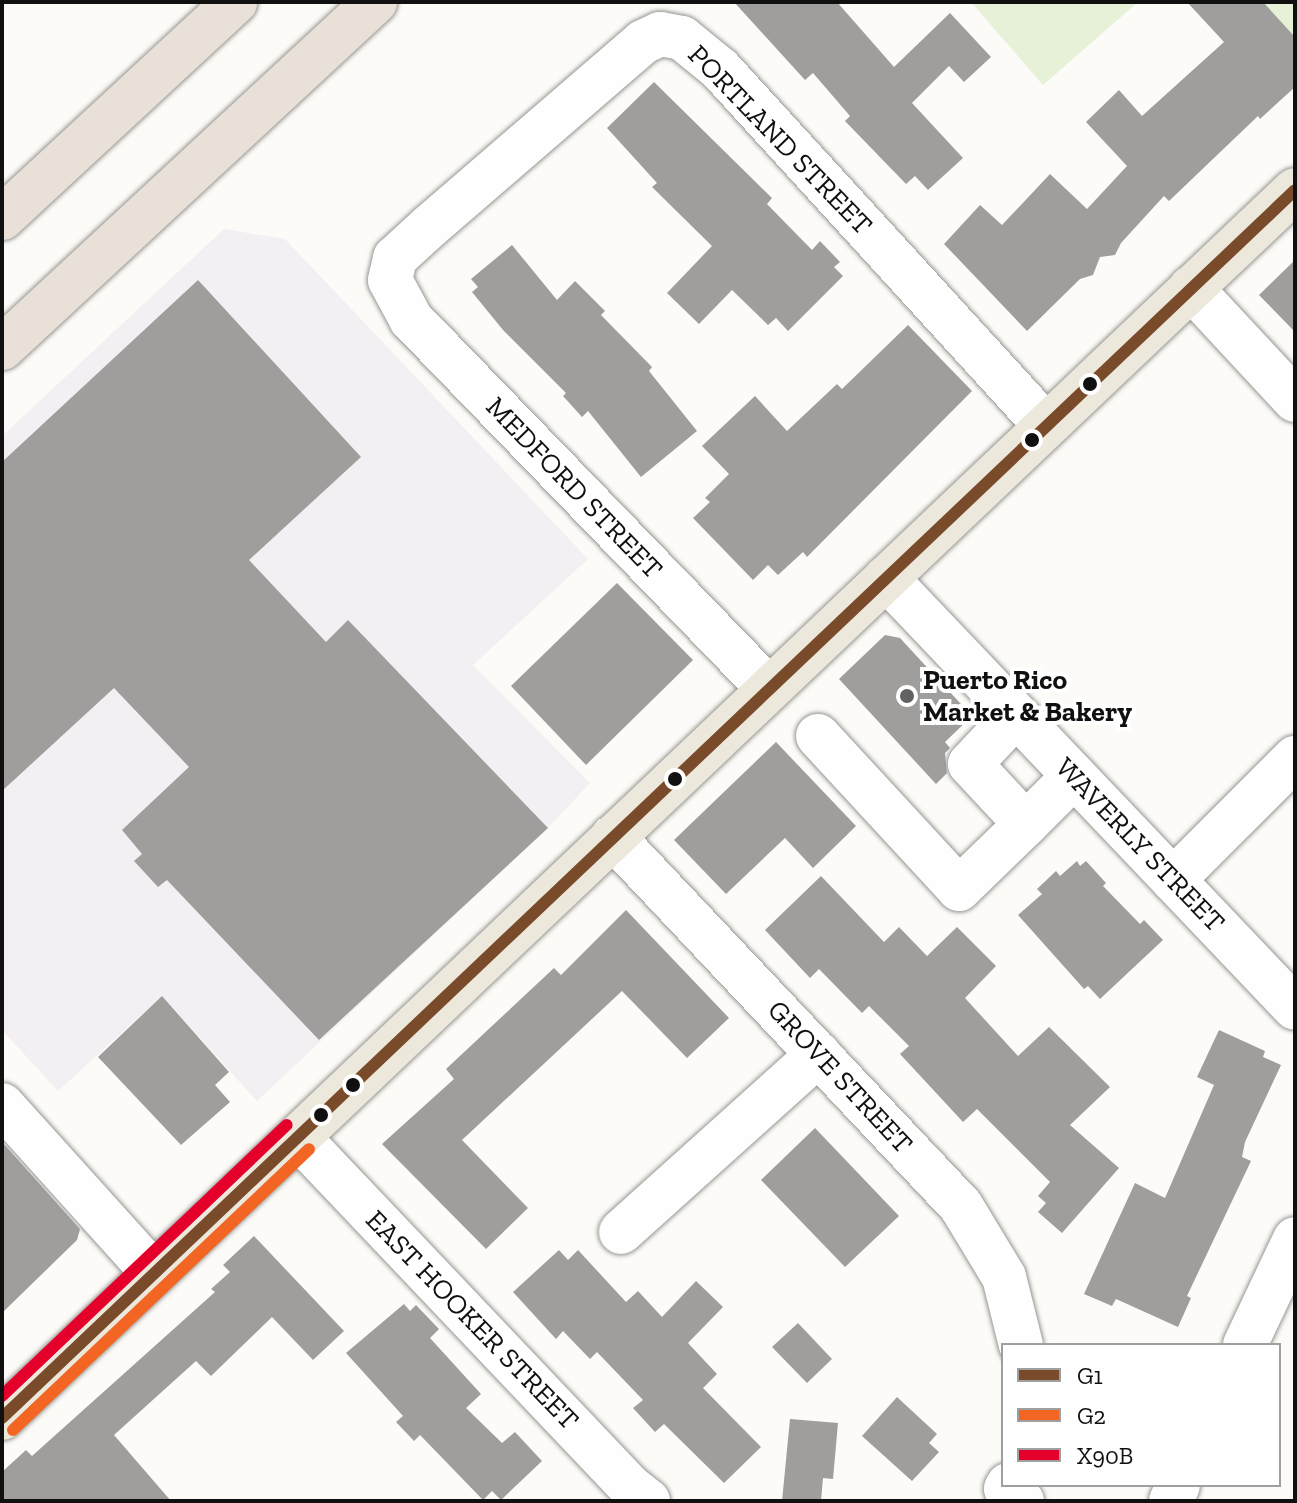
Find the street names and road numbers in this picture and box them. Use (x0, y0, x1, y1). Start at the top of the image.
street label: PORTLAND STREET (681, 38, 879, 242)
street label: MEDFORD STREET (479, 390, 669, 586)
street label: WAVERLY STREET (1048, 751, 1232, 939)
street label: GROVE STREET (761, 994, 919, 1160)
street label: EAST HOOKER STREET (358, 1203, 586, 1437)

